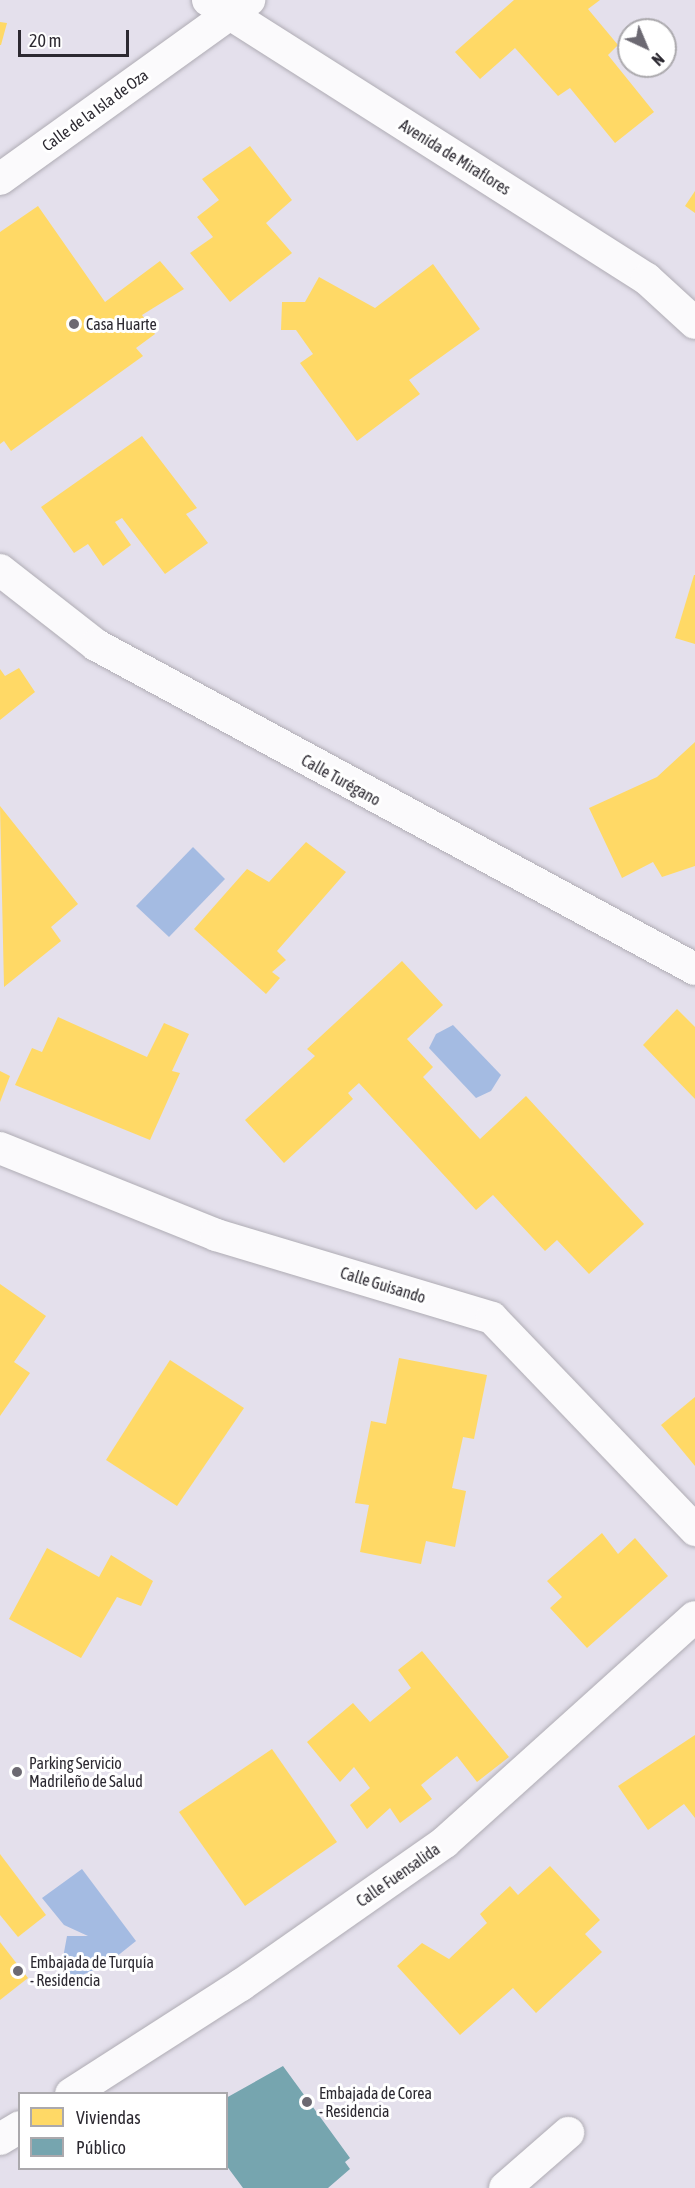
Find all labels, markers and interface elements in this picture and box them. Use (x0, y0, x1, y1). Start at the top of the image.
scale bar (21, 18, 132, 56)
north arrow (617, 18, 677, 78)
text: 20 m (29, 30, 61, 51)
text: N (648, 50, 668, 69)
street label: Calle de la Isla de Oza (38, 65, 152, 155)
street label: Avenida de Miraflores (396, 115, 514, 199)
place label: Casa Huarte (86, 314, 157, 334)
marker: Casa Huarte (67, 317, 81, 331)
street label: Calle Turégano (298, 750, 384, 810)
street label: Calle Guisando (338, 1263, 428, 1307)
place label: Parking Servicio Madrileño de Salud (29, 1753, 143, 1791)
marker: Parking Servicio Madrileño de Salud (10, 1765, 24, 1779)
street label: Calle Fuensalida (353, 1839, 443, 1911)
place label: Embajada de Turquía - Residencia (30, 1952, 154, 1990)
marker: Embajada de Turquía - Residencia (11, 1964, 25, 1978)
place label: Embajada de Corea - Residencia (319, 2083, 432, 2121)
legend (18, 2092, 228, 2170)
marker: Embajada de Corea - Residencia (300, 2095, 314, 2109)
text: Viviendas (76, 2107, 141, 2128)
text: Público (76, 2137, 126, 2158)

